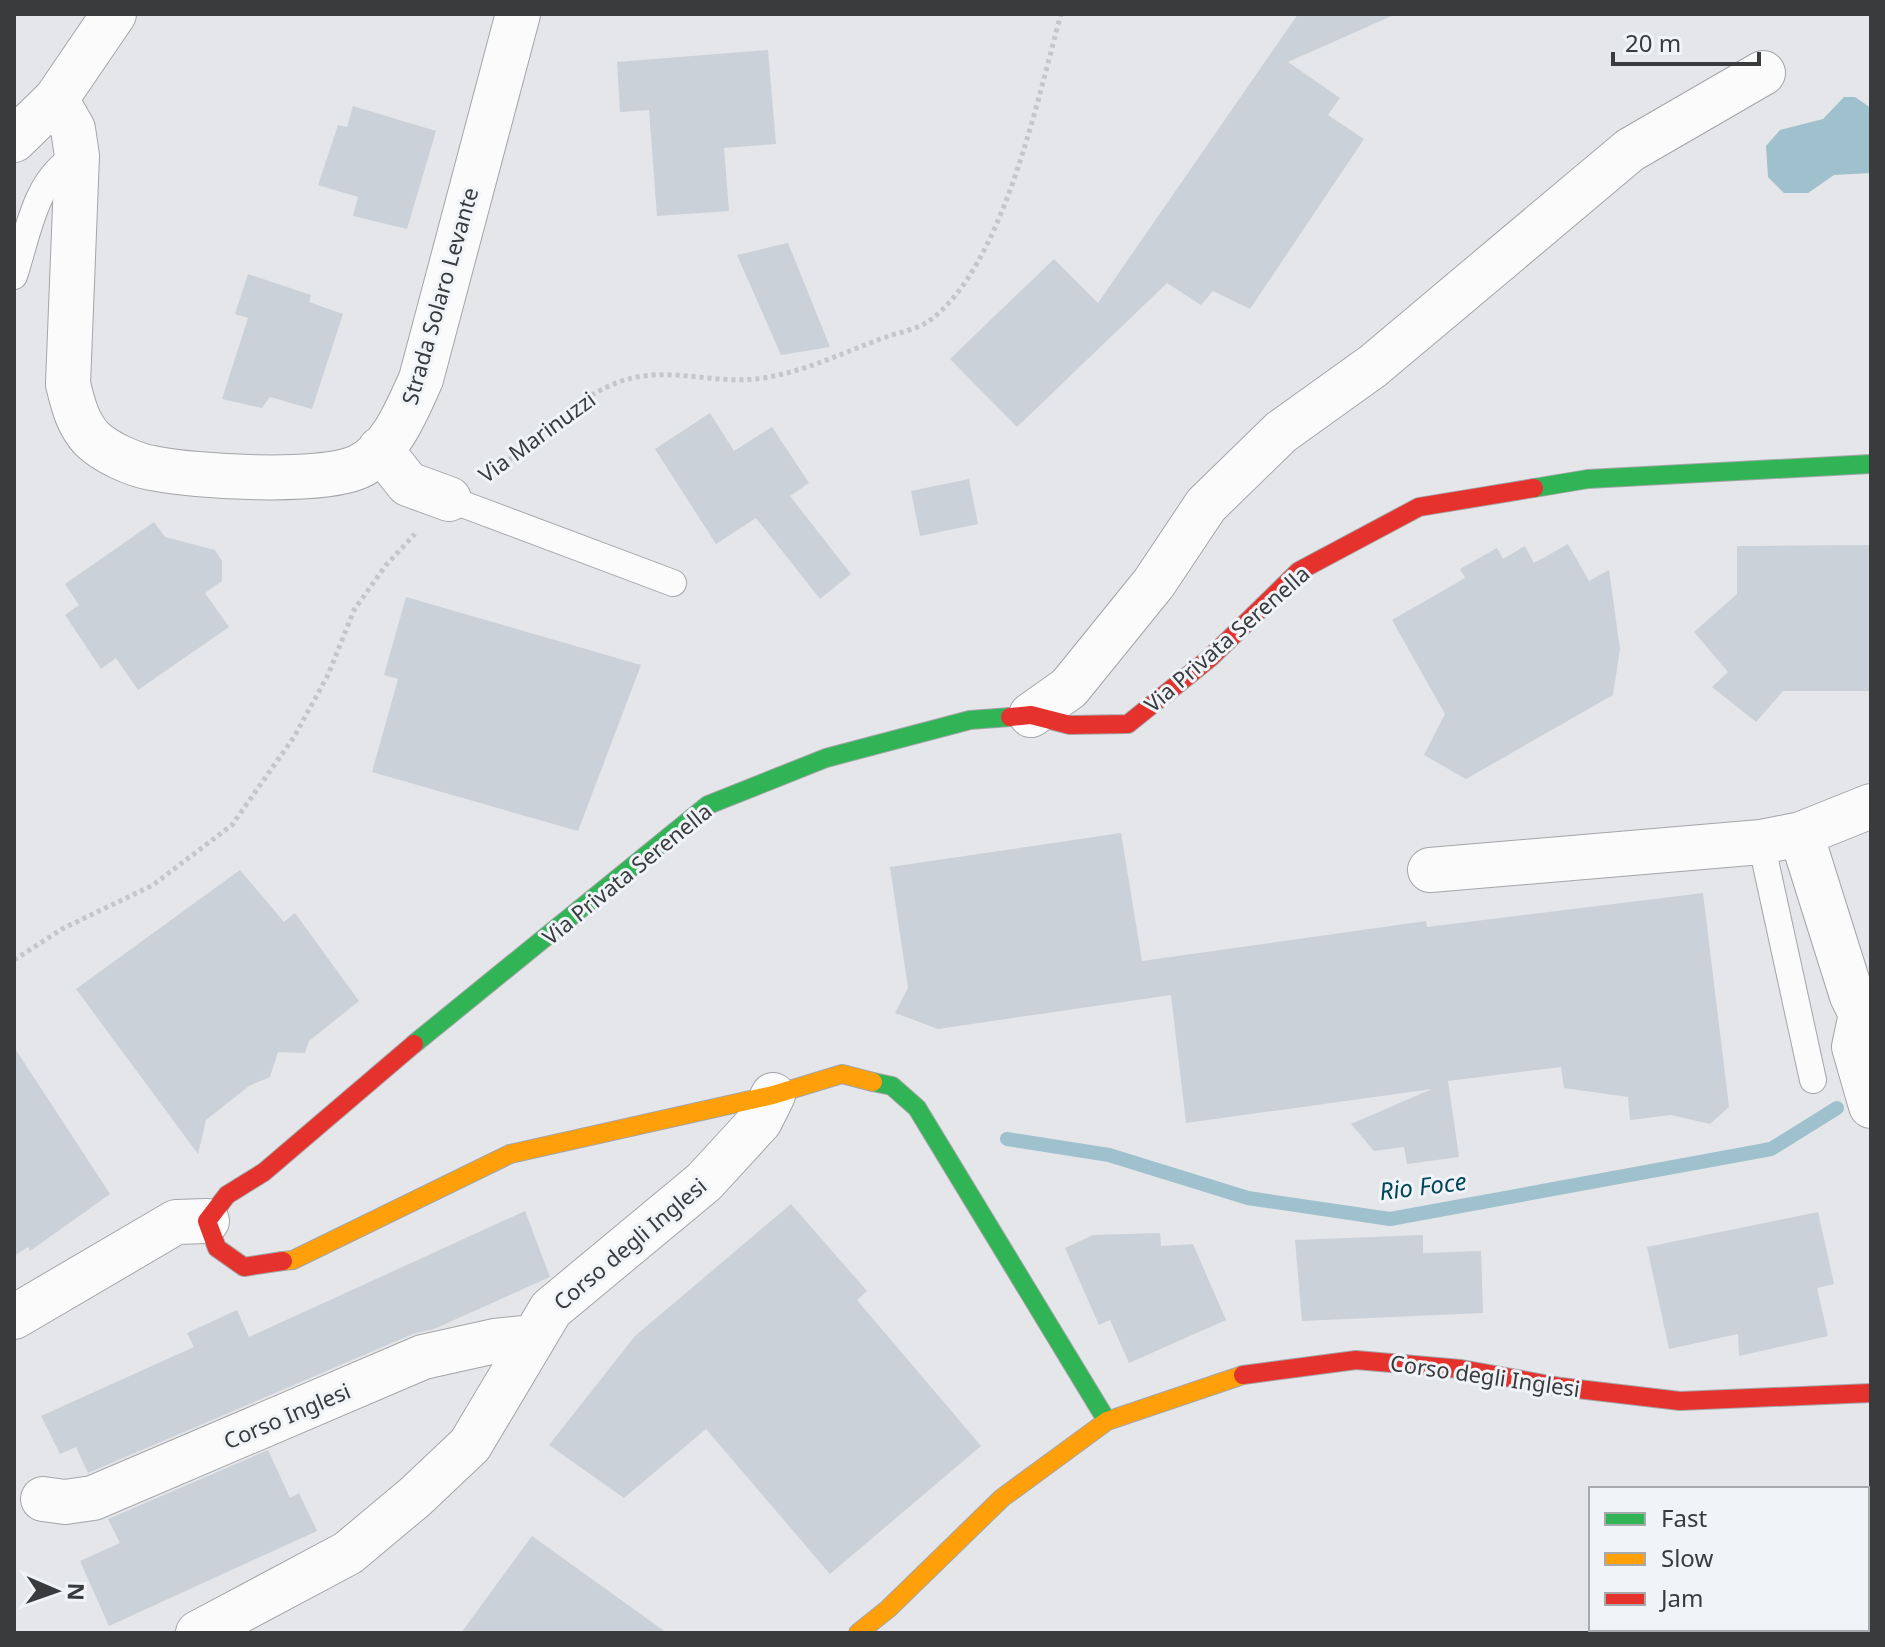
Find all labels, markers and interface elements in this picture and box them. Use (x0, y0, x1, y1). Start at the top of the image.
scale bar (1613, 16, 1759, 66)
text: 20 m (1625, 26, 1681, 59)
street label: Strada Solaro Levante (394, 184, 484, 408)
street label: Via Marinuzzi (472, 384, 601, 489)
street label: Via Privata Serenella (1137, 558, 1315, 718)
street label: Via Privata Serenella (535, 796, 717, 951)
water label: Rio Foce (1377, 1164, 1468, 1207)
street label: Corso degli Inglesi (546, 1170, 712, 1316)
street label: Corso degli Inglesi (1388, 1347, 1582, 1403)
street label: Corso Inglesi (219, 1375, 354, 1455)
legend (1589, 1487, 1869, 1631)
text: Fast (1661, 1501, 1707, 1534)
text: Slow (1661, 1541, 1713, 1574)
north arrow (16, 1551, 96, 1631)
text: Jam (1659, 1581, 1703, 1614)
text: N (62, 1582, 92, 1601)

